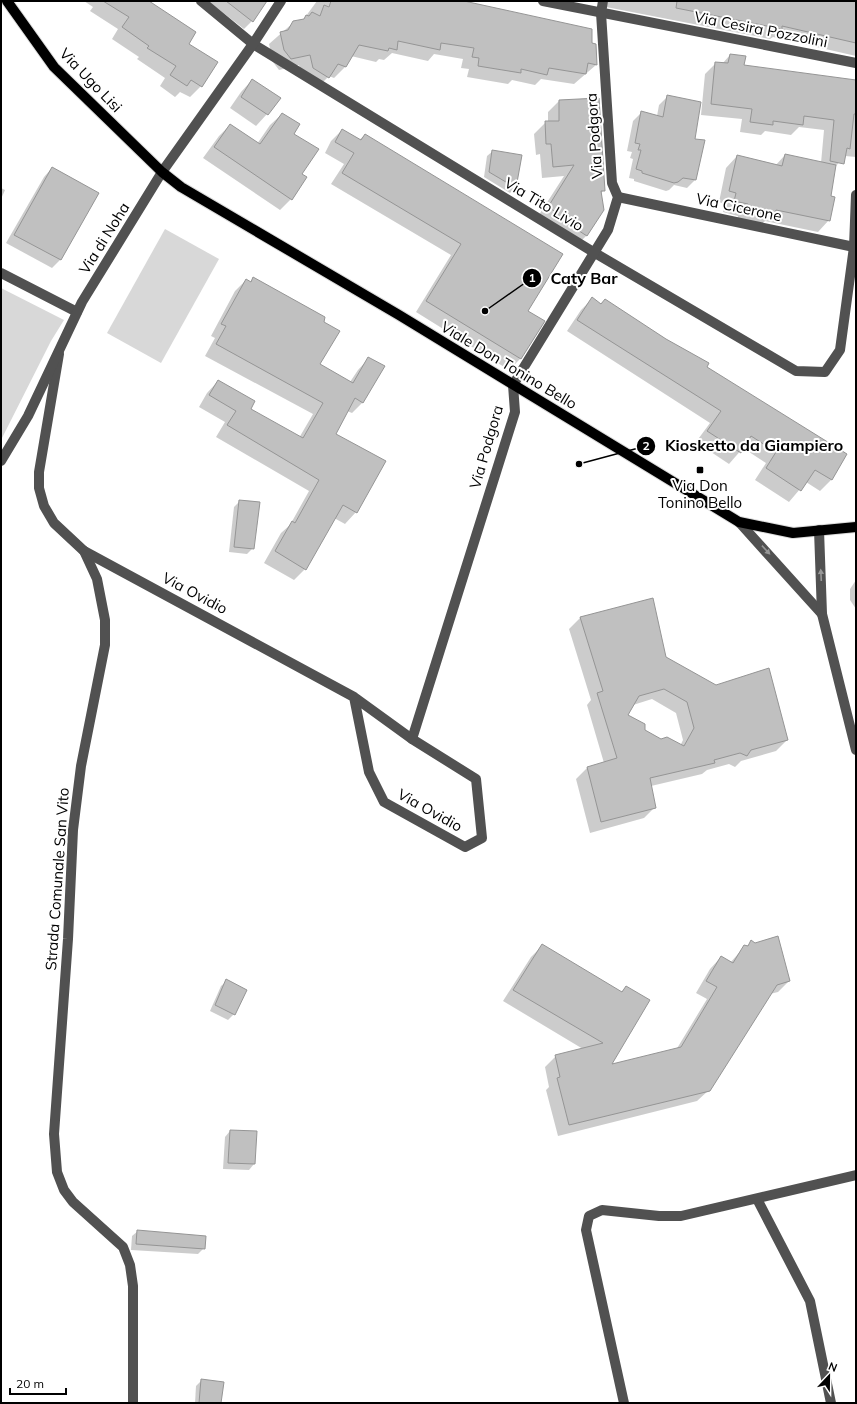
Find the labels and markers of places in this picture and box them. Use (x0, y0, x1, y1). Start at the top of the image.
callout: Caty Bar (522, 264, 625, 292)
callout: Kiosketto da Giampiero (636, 432, 851, 460)
marker: Via Don Tonino Bello (695, 465, 705, 475)
place label: Via Don Tonino Bello (658, 476, 742, 512)

